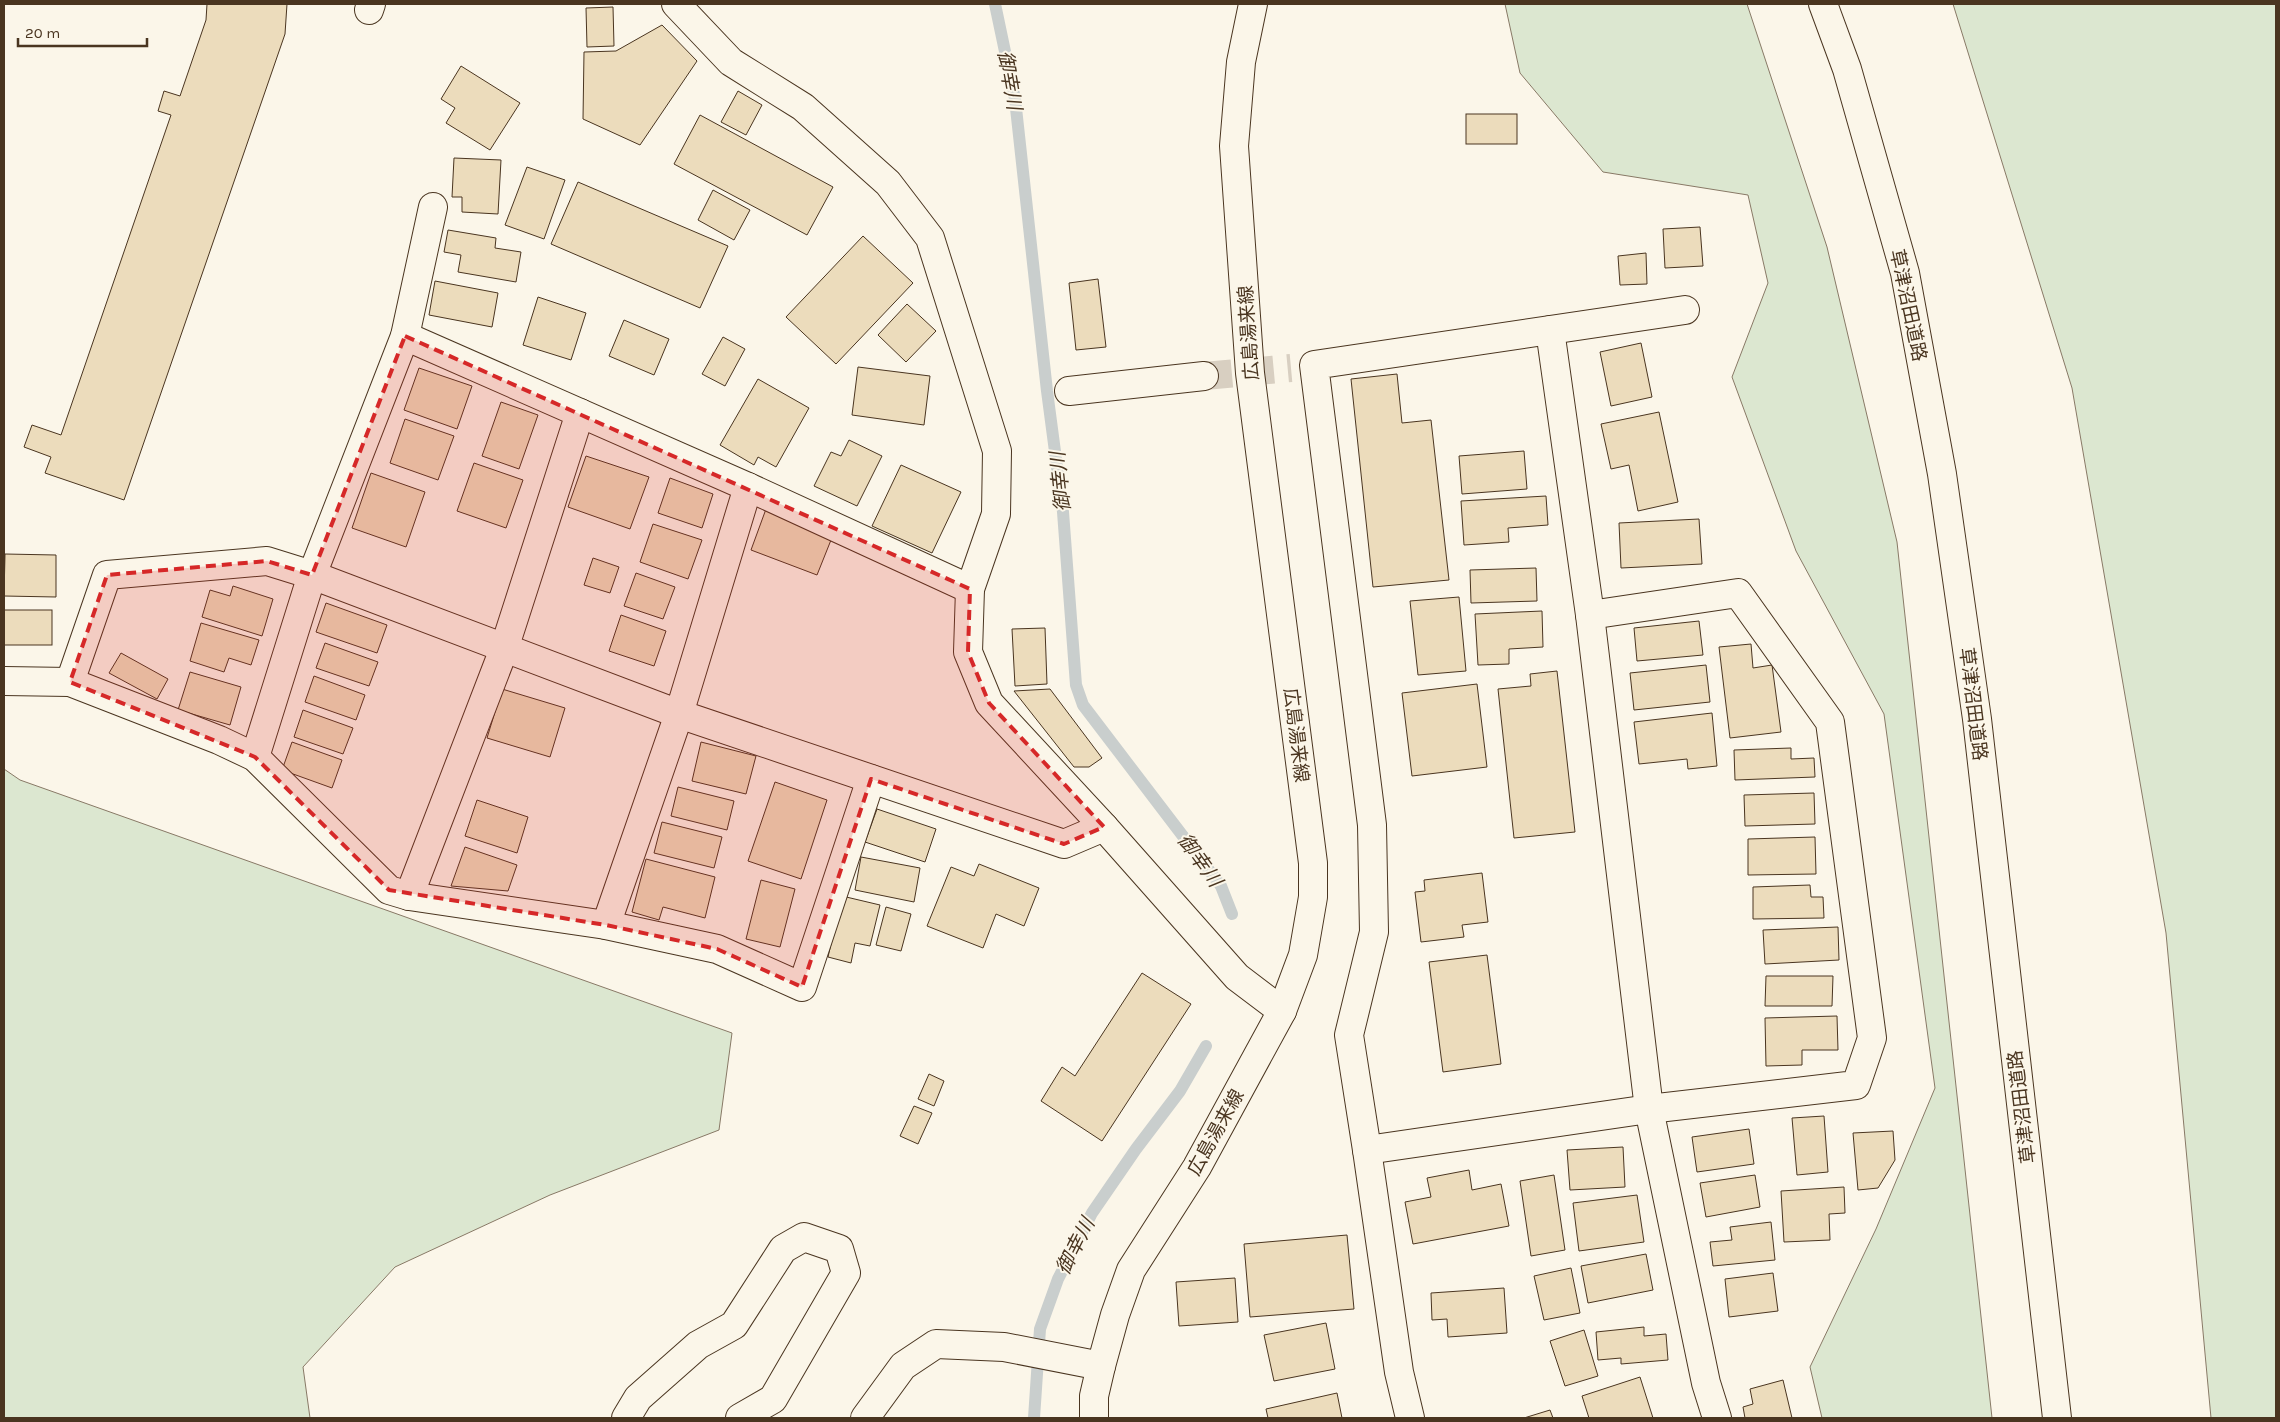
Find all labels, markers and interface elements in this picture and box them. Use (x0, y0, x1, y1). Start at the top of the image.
scale bar (18, 15, 146, 47)
text: 20 m (25, 24, 60, 42)
water label: 御幸川 (993, 49, 1026, 114)
street label: 草津沼田道路 (1885, 247, 1931, 363)
street label: 広島湯来線 (1235, 285, 1263, 381)
water label: 御幸川 (1046, 449, 1075, 513)
street label: 草津沼田道路 (1955, 646, 1991, 762)
street label: 広島湯来線 (1279, 687, 1313, 784)
water label: 御幸川 (1173, 829, 1228, 893)
street label: 草津沼田道路 (2004, 1049, 2040, 1165)
street label: 広島湯来線 (1183, 1086, 1249, 1179)
water label: 御幸川 (1052, 1212, 1100, 1278)

